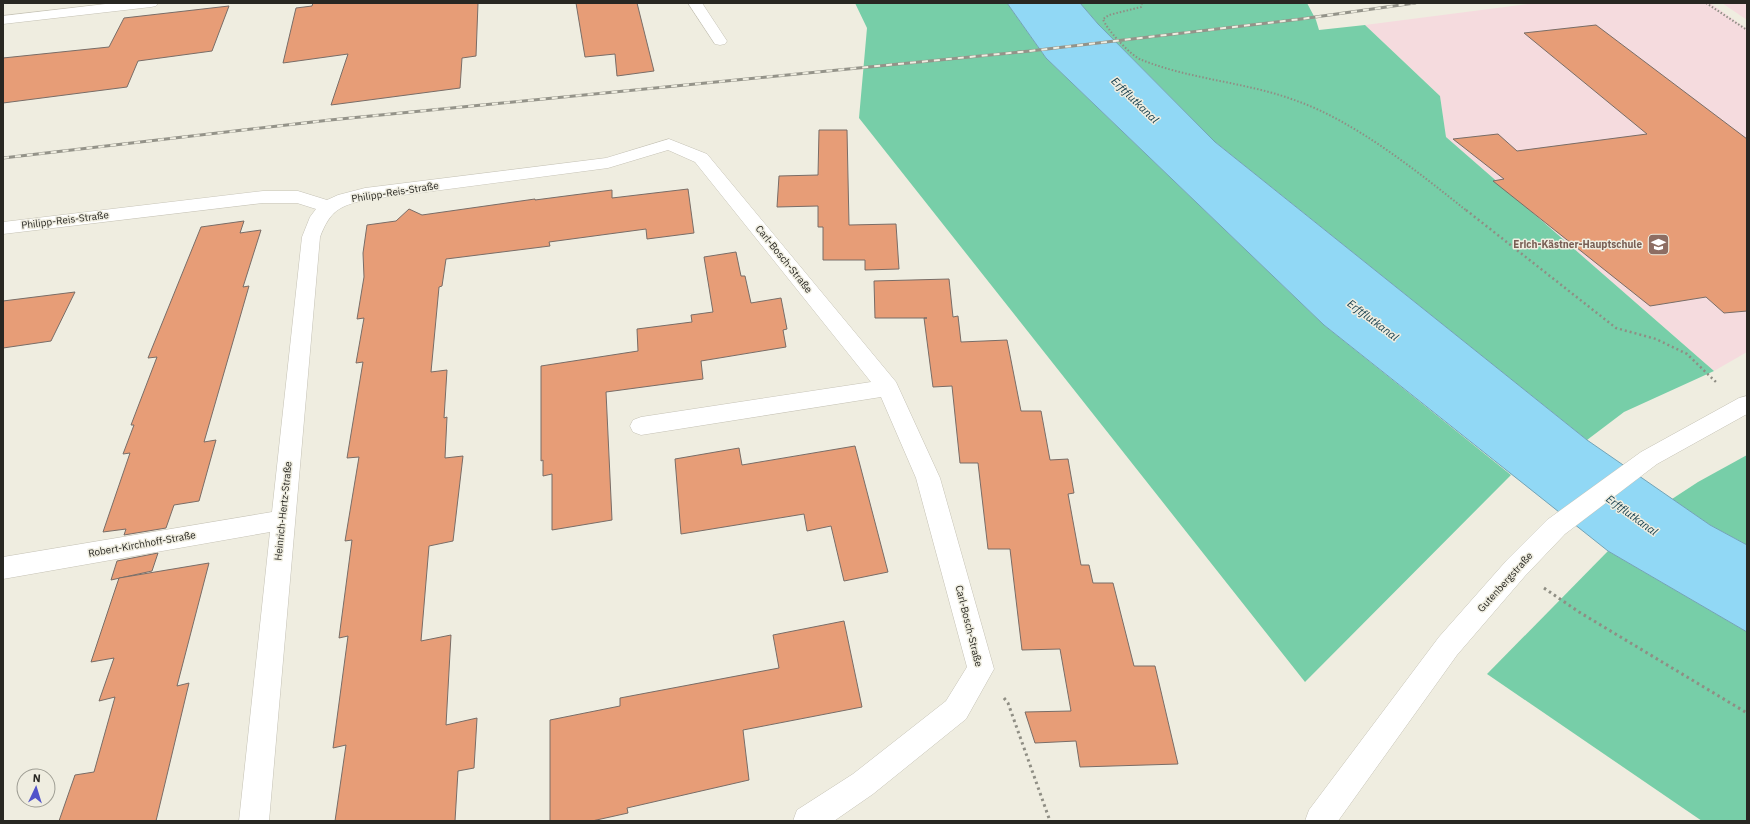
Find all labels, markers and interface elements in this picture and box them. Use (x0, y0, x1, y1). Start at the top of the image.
water label: Erftflutkanal (1108, 74, 1162, 126)
street label: Philipp-Reis-Straße (350, 179, 440, 205)
street label: Philipp-Reis-Straße (20, 208, 110, 232)
street label: Carl-Bosch-Straße (753, 222, 816, 296)
school or university icon: Erich-Kästner-Hauptschule (1645, 231, 1671, 257)
place label: Erich-Kästner-Hauptschule (1513, 238, 1642, 251)
water label: Erftflutkanal (1345, 296, 1401, 344)
street label: Heinrich-Hertz-Straße (271, 460, 295, 561)
water label: Erftflutkanal (1603, 492, 1661, 539)
street label: Robert-Kirchhoff-Straße (87, 528, 197, 560)
street label: Gutenbergstraße (1475, 549, 1536, 615)
street label: Carl-Bosch-Straße (953, 584, 986, 669)
north arrow (16, 768, 56, 808)
text: N (32, 771, 41, 785)

